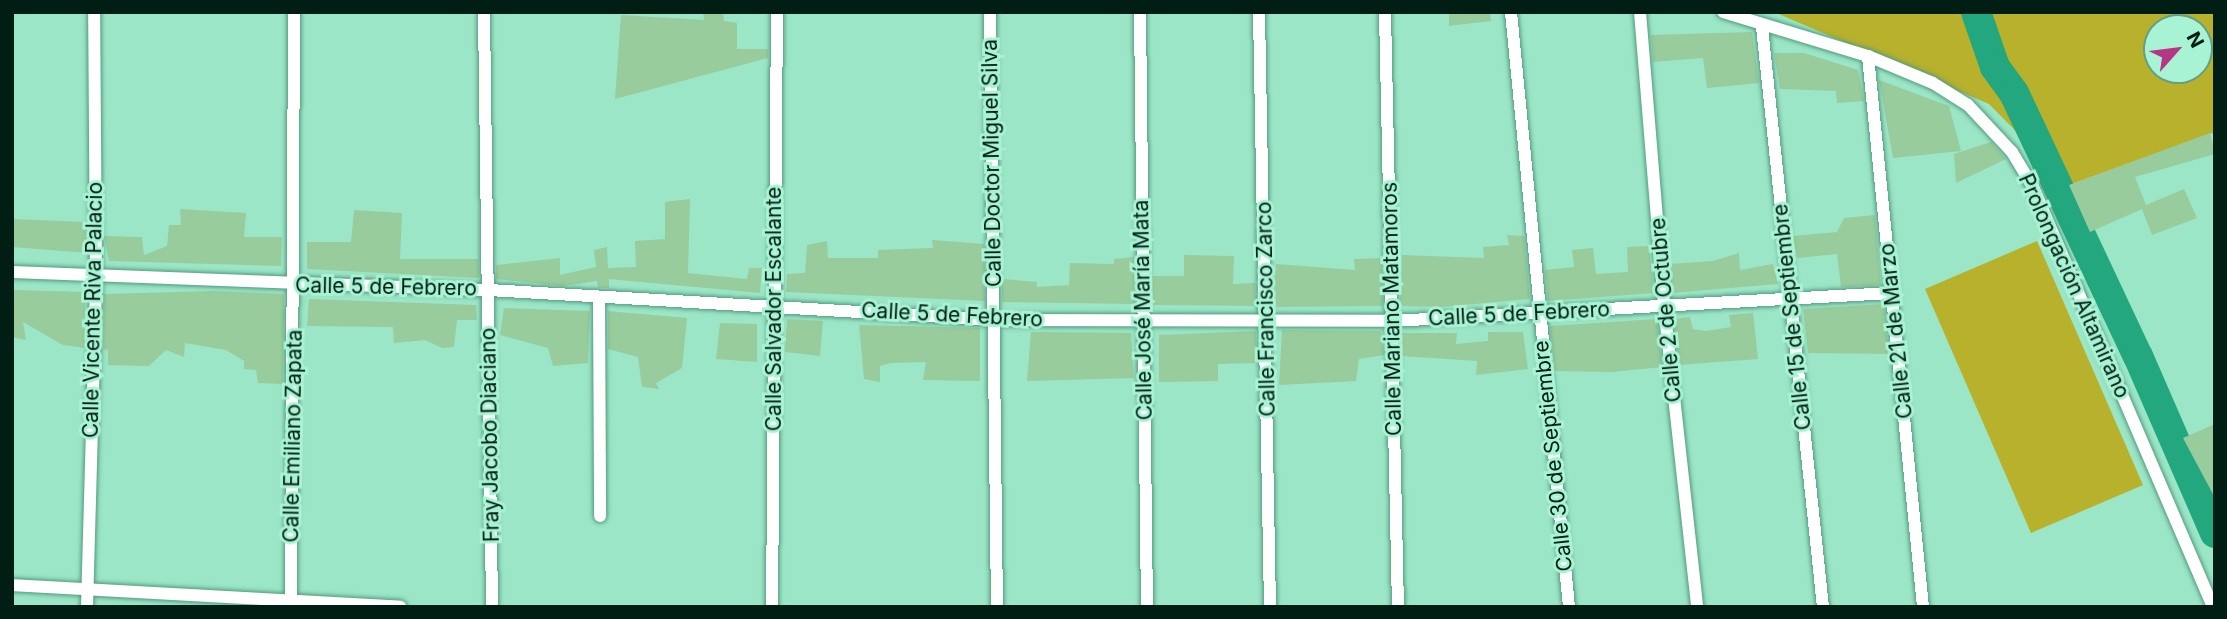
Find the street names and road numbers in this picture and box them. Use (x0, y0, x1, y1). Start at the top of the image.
street label: Calle Doctor Miguel Silva (977, 39, 1007, 287)
street label: Prolongación Altamirano (2013, 170, 2135, 402)
street label: Calle Vicente Riva Palacio (78, 182, 108, 438)
street label: Calle Mariano Matamoros (1377, 182, 1407, 436)
street label: Calle Salvador Escalante (761, 187, 787, 431)
street label: Calle José María Mata (1128, 200, 1158, 420)
street label: Calle Francisco Zarco (1252, 201, 1280, 417)
street label: Calle 15 de Septiembre (1768, 203, 1816, 431)
street label: Calle 2 de Octubre (1645, 217, 1687, 403)
street label: Calle 21 de Marzo (1874, 242, 1918, 420)
street label: Calle 5 de Febrero (295, 273, 477, 301)
street label: Calle 5 de Febrero (1428, 297, 1610, 331)
street label: Calle 5 de Febrero (861, 298, 1043, 332)
street label: Fray Jacobo Diaciano (476, 328, 504, 542)
street label: Calle Emiliano Zapata (279, 329, 307, 543)
street label: Calle 30 de Septiembre (1528, 339, 1578, 573)

